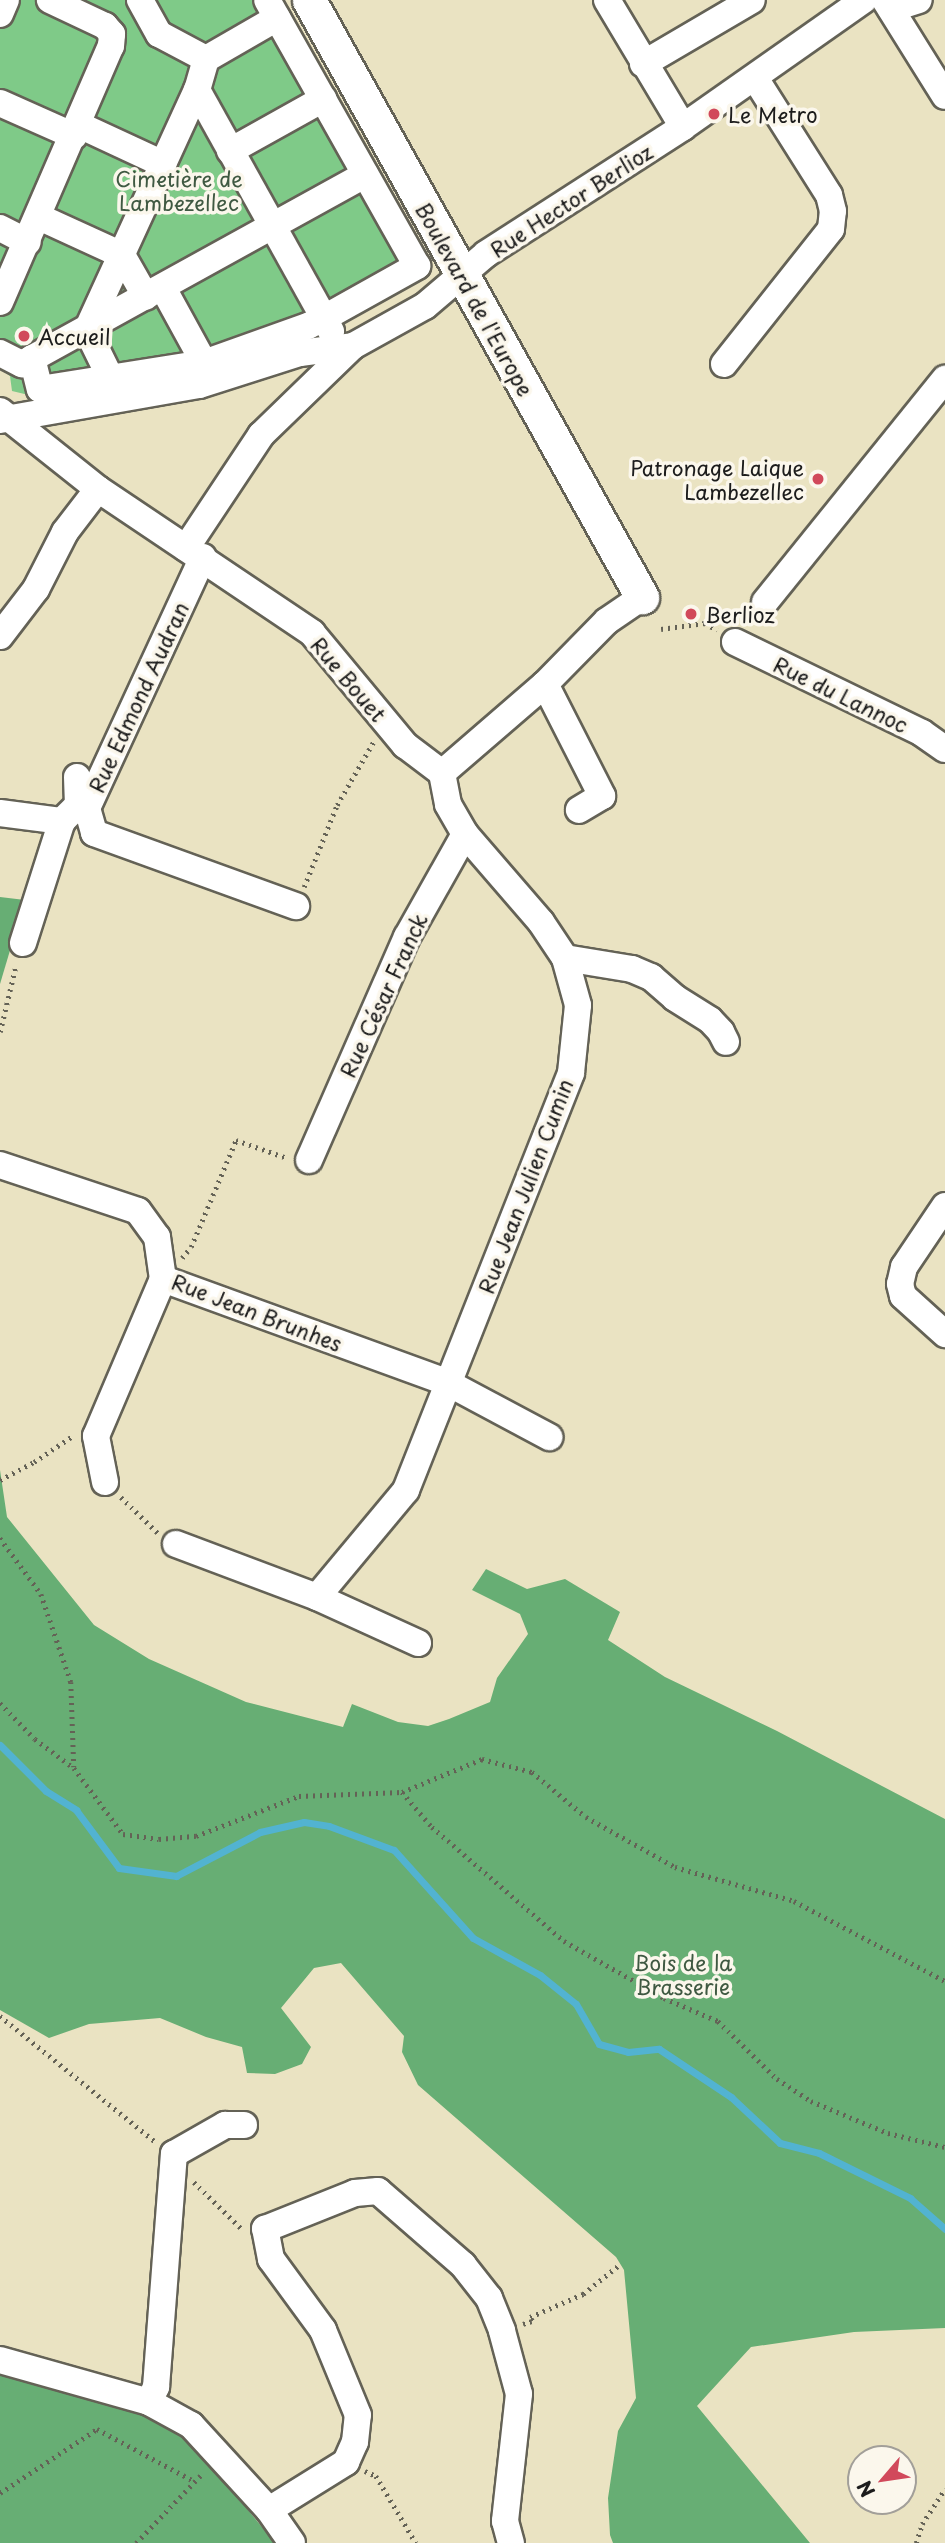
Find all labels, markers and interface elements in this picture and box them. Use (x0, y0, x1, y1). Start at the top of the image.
place label: Le Metro (728, 101, 818, 127)
marker: Le Metro (706, 106, 722, 122)
street label: Rue Hector Berlioz (484, 137, 658, 263)
park label: Cimetière de Lambezellec (115, 165, 243, 215)
street label: Boulevard de l'Europe (411, 198, 539, 400)
place label: Accueil (38, 323, 110, 349)
marker: Accueil (16, 328, 32, 344)
place label: Patronage Laique Lambezellec (630, 454, 804, 504)
marker: Patronage Laique Lambezellec (810, 471, 826, 487)
street label: Rue Edmond Audran (82, 597, 194, 797)
place label: Berlioz (705, 601, 775, 627)
marker: Berlioz (683, 606, 699, 622)
street label: Rue Bouet (306, 631, 392, 727)
street label: Rue du Lannoc (768, 650, 914, 738)
street label: Rue César Franck (333, 908, 433, 1082)
street label: Rue Jean Julien Cumin (472, 1073, 578, 1299)
street label: Rue Jean Brunhes (167, 1267, 347, 1357)
park label: Bois de la Brasserie (634, 1949, 732, 1999)
north arrow (847, 2445, 917, 2515)
text: N (849, 2476, 881, 2503)

